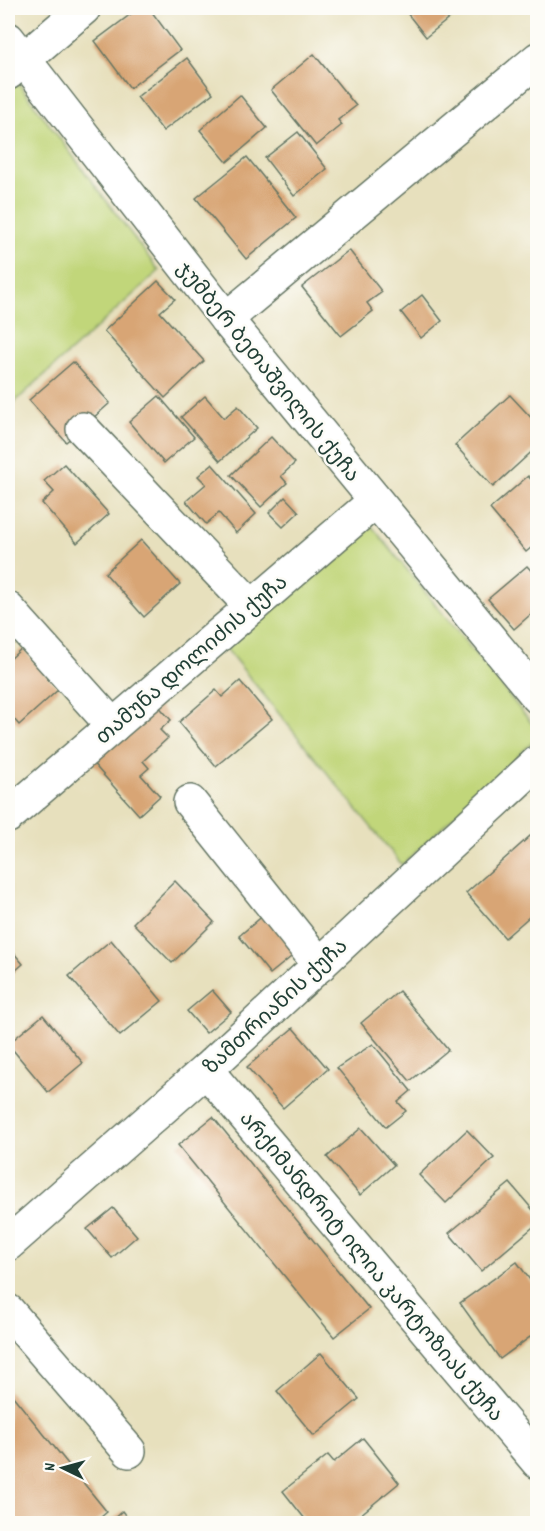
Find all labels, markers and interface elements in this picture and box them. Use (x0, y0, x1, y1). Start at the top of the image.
street label: ჯუმბერ ბეთაშვილის ქუჩა (168, 256, 365, 490)
street label: თამუნა დოლიძის ქუჩა (90, 569, 296, 753)
street label: ზამთრიანის ქუჩა (198, 933, 356, 1083)
street label: არქიმანდრიტ ილია კარტოზიას ქუჩა (230, 1106, 509, 1430)
north arrow (33, 1438, 93, 1498)
text: N (39, 1462, 62, 1472)

